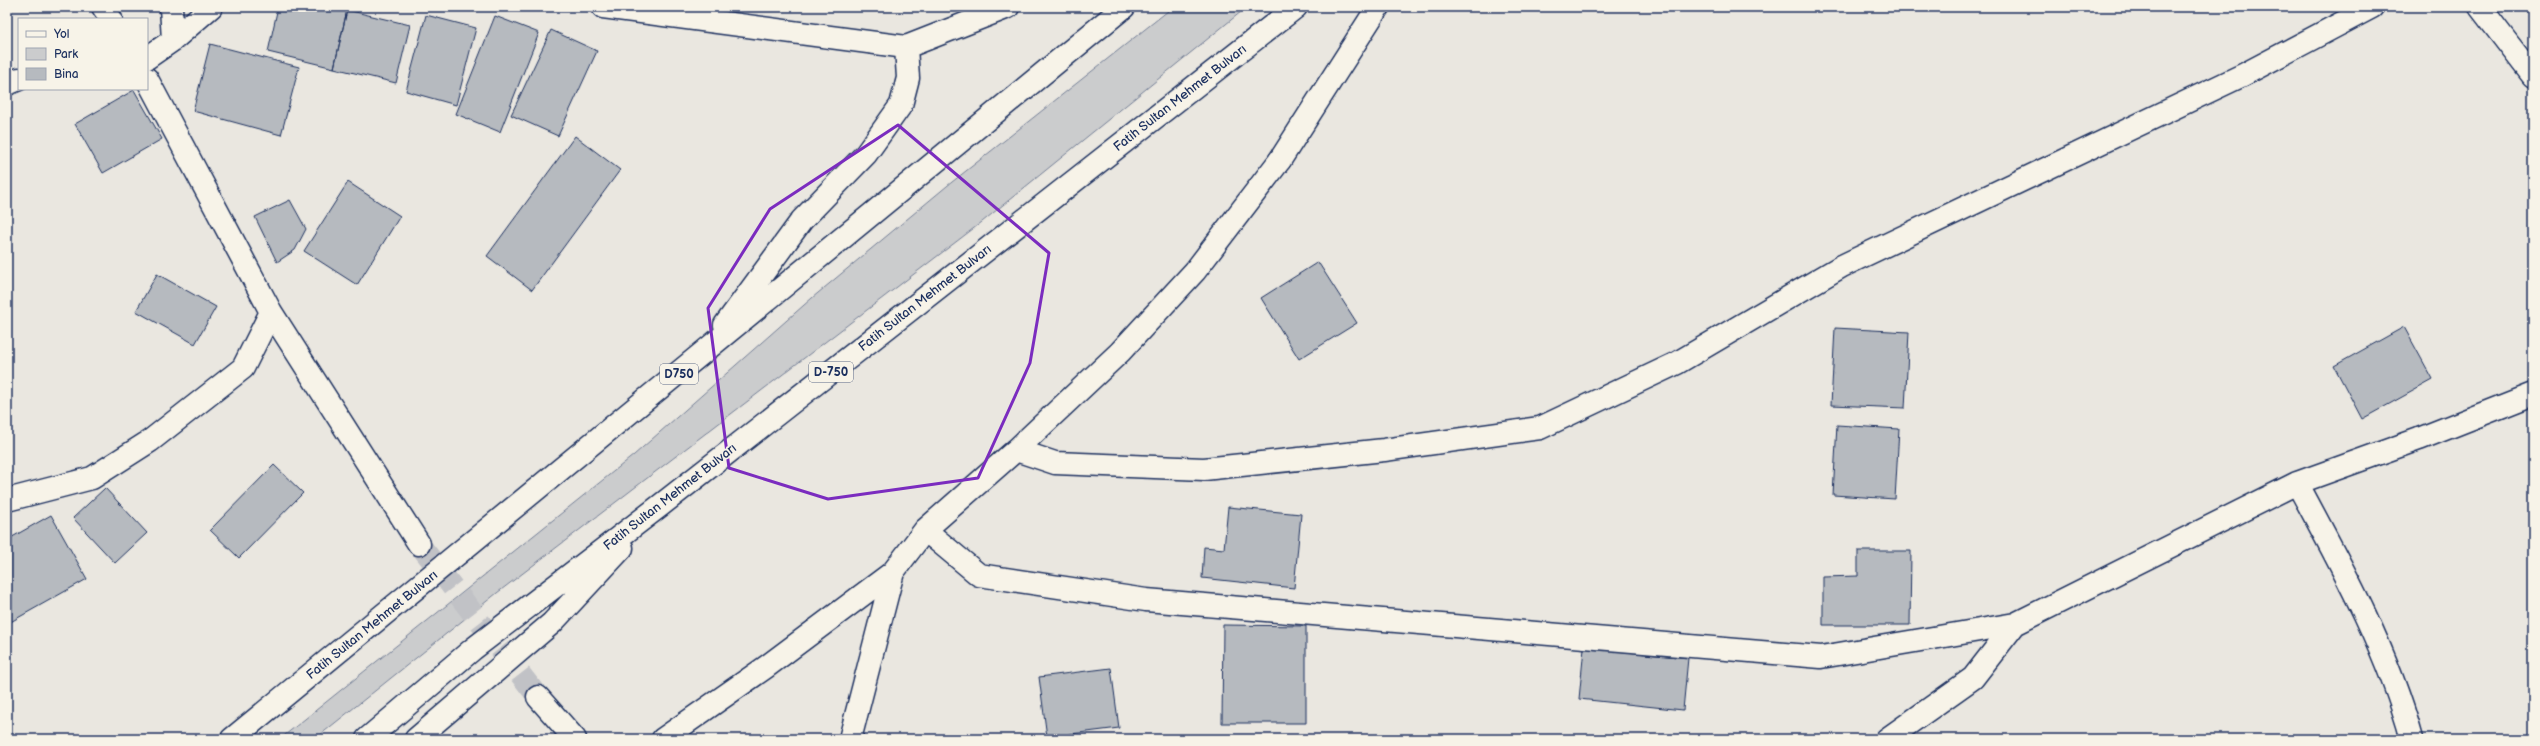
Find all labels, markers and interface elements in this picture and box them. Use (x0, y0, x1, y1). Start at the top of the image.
legend (18, 18, 148, 90)
text: Yol (53, 27, 69, 42)
street label: Fatih Sultan Mehmet Bulvarı (1110, 41, 1250, 155)
text: Park (54, 47, 78, 62)
text: Bina (54, 67, 79, 82)
street label: Fatih Sultan Mehmet Bulvarı (855, 241, 995, 355)
road number: D-750 (809, 362, 853, 382)
road number: D750 (660, 364, 698, 384)
street label: Fatih Sultan Mehmet Bulvarı (600, 440, 740, 554)
street label: Fatih Sultan Mehmet Bulvarı (303, 567, 441, 683)

